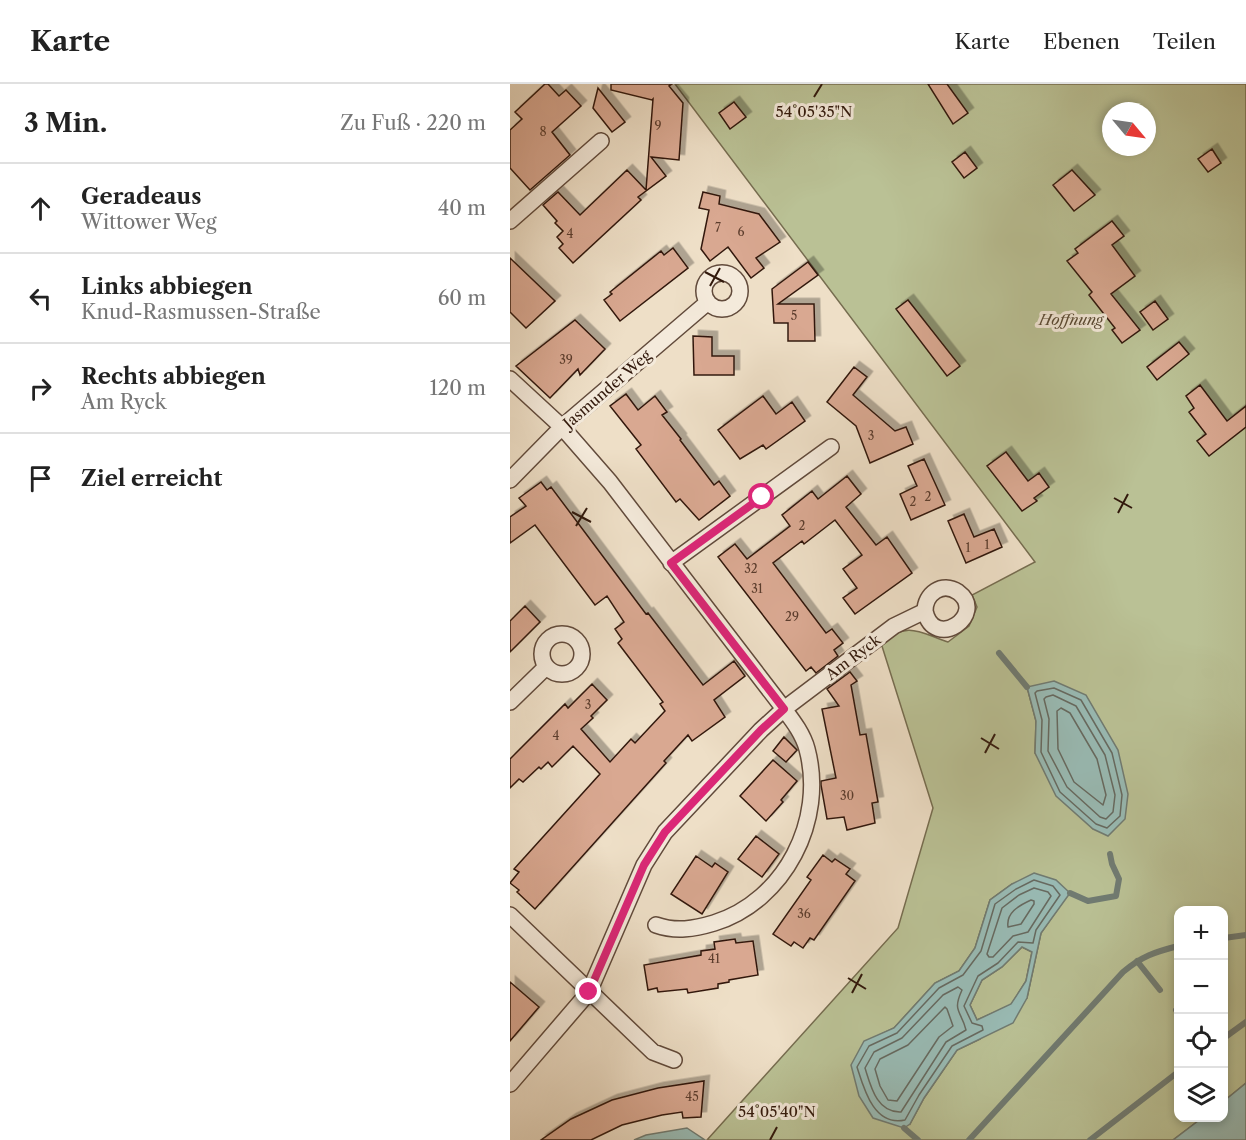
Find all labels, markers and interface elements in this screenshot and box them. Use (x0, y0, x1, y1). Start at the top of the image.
text: Karte (30, 24, 110, 58)
text: Karte (955, 29, 1010, 54)
text: Ebenen (1043, 29, 1120, 54)
text: Teilen (1153, 29, 1216, 54)
text: 54°05'35"N (776, 102, 852, 121)
north arrow (1102, 102, 1156, 156)
text: 3 Min. (24, 107, 107, 139)
text: Zu Fuß · 220 m (340, 111, 486, 135)
house number: 9 (654, 118, 662, 133)
house number: 8 (539, 124, 547, 139)
text: Geradeaus (81, 183, 201, 210)
icon: ahead (24, 192, 57, 225)
text: 40 m (438, 196, 486, 220)
text: Wittower Weg (81, 210, 217, 234)
house number: 7 (715, 220, 721, 235)
house number: 6 (737, 224, 745, 239)
house number: 4 (567, 226, 574, 241)
text: Links abbiegen (81, 273, 253, 300)
icon: left (24, 282, 57, 315)
text: 60 m (438, 286, 486, 310)
text: Knud-Rasmussen-Straße (81, 300, 321, 324)
house number: 5 (791, 308, 797, 323)
park label: Hoffnung (1038, 310, 1105, 329)
street label: Jasmunder Weg (558, 345, 655, 434)
house number: 39 (559, 352, 573, 367)
text: Rechts abbiegen (81, 363, 266, 390)
icon: right (24, 372, 57, 405)
text: 120 m (429, 376, 486, 400)
text: Am Ryck (81, 390, 166, 414)
house number: 3 (868, 428, 874, 443)
icon: arrive (24, 462, 57, 495)
text: Ziel erreicht (81, 465, 222, 492)
route start (748, 483, 774, 509)
house number: 2 (925, 489, 932, 504)
house number: 2 (910, 494, 917, 509)
house number: 2 (799, 518, 806, 533)
house number: 1 (984, 537, 990, 552)
house number: 1 (965, 540, 971, 555)
house number: 32 (744, 561, 758, 576)
house number: 31 (751, 581, 763, 596)
house number: 29 (785, 609, 799, 624)
street label: Am Ryck (821, 629, 885, 684)
house number: 3 (585, 697, 591, 712)
house number: 4 (553, 728, 560, 743)
house number: 30 (840, 788, 854, 803)
house number: 36 (797, 906, 811, 921)
map controls (1174, 906, 1228, 1122)
button: + (1174, 906, 1228, 960)
house number: 41 (708, 951, 720, 966)
button: − (1174, 960, 1228, 1014)
route end (575, 978, 601, 1004)
button: locate (1174, 1014, 1228, 1068)
button: layers (1174, 1068, 1228, 1122)
house number: 45 (685, 1089, 699, 1104)
text: 54°05'40"N (738, 1102, 816, 1121)

